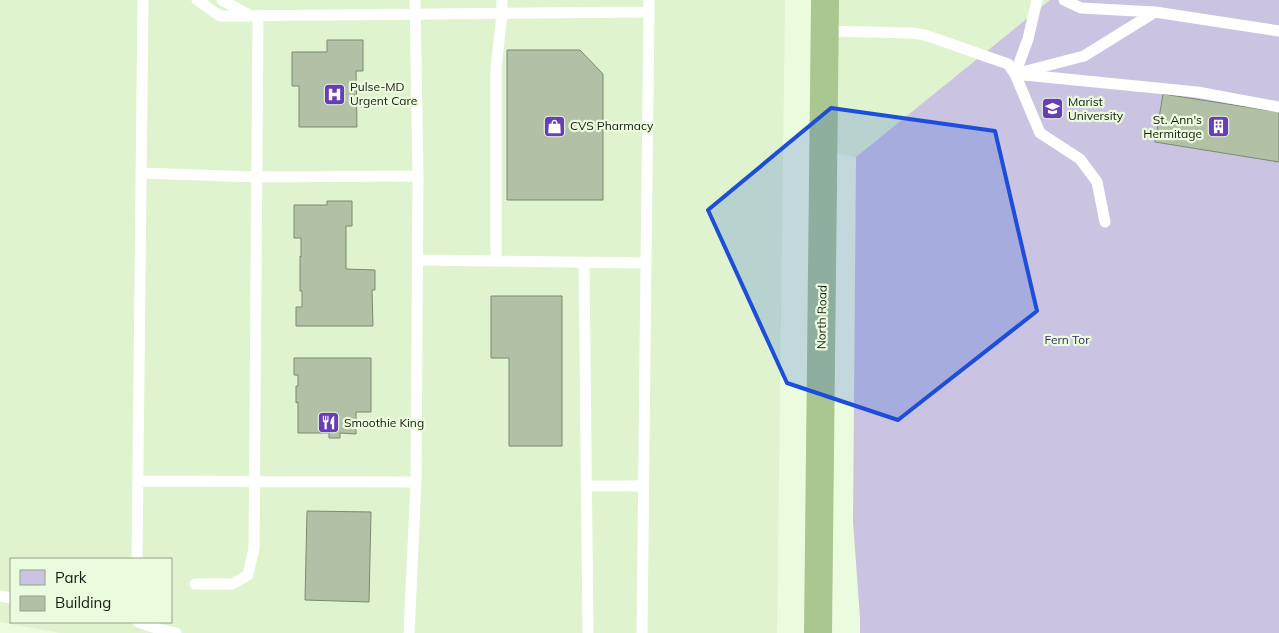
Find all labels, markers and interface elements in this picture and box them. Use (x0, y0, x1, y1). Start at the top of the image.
place label: Pulse-MD Urgent Care (350, 79, 417, 108)
hospital icon: Pulse-MD Urgent Care (322, 82, 346, 106)
place label: Marist University (1068, 94, 1124, 123)
school or university icon: Marist University (1040, 97, 1064, 121)
place label: St. Ann's Hermitage (1143, 112, 1202, 141)
shop icon: CVS Pharmacy (542, 114, 566, 138)
building icon: St. Ann's Hermitage (1206, 115, 1230, 139)
place label: CVS Pharmacy (570, 118, 654, 133)
street label: North Road (813, 285, 830, 349)
park label: Fern Tor (1044, 332, 1090, 347)
restaurant icon: Smoothie King (316, 411, 340, 435)
place label: Smoothie King (344, 415, 424, 430)
legend (10, 558, 172, 623)
text: Park (55, 568, 87, 587)
text: Building (55, 593, 111, 612)

